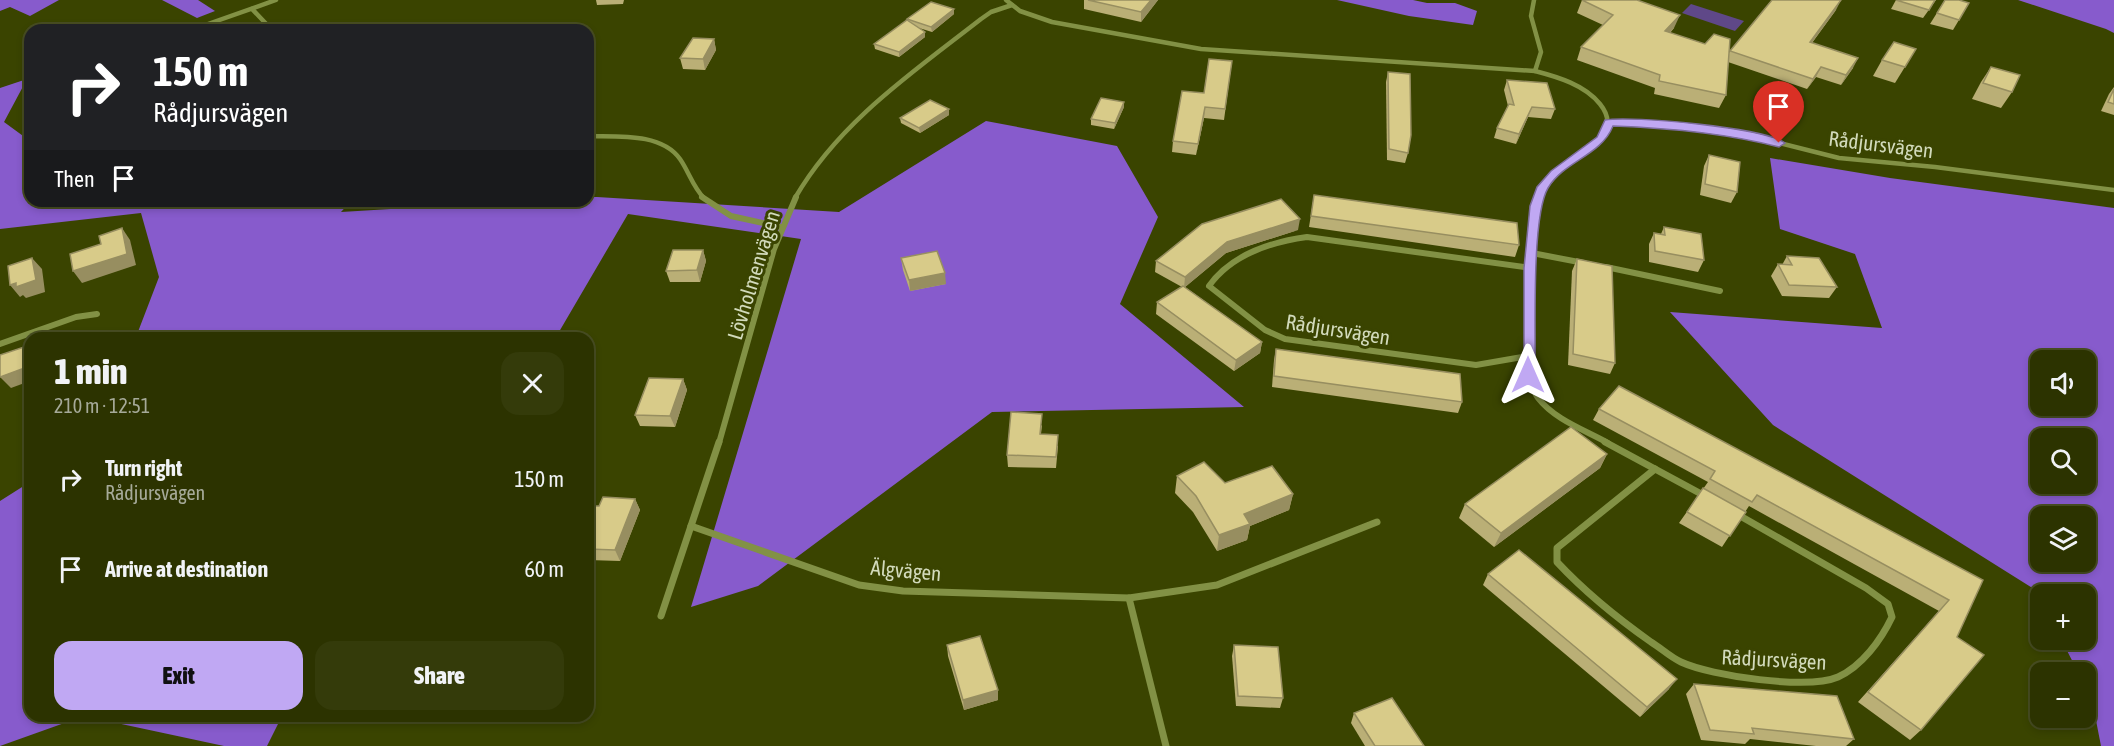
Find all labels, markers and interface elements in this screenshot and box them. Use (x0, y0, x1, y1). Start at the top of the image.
text: 150 m (153, 47, 248, 95)
icon: right (54, 48, 132, 126)
pin (1753, 81, 1804, 143)
icon: arrive (1762, 90, 1795, 123)
text: Rådjursvägen (153, 97, 288, 128)
street label: Rådjursvägen (1827, 126, 1935, 162)
icon: arrive (107, 162, 140, 195)
text: Then (54, 166, 95, 192)
street label: Lövholmenvägen (722, 208, 784, 342)
street label: Rådjursvägen (1284, 309, 1392, 349)
position arrow (1496, 343, 1560, 407)
text: 1 min (54, 350, 128, 392)
map controls (2030, 350, 2096, 728)
button: sound (2030, 350, 2096, 416)
button: close (501, 352, 564, 415)
text: 210 m · 12:51 (54, 394, 150, 417)
button: search (2030, 428, 2096, 494)
text: Turn right (105, 455, 182, 481)
icon: right (54, 463, 87, 496)
text: 150 m (514, 466, 564, 492)
text: Rådjursvägen (105, 481, 205, 504)
button: layers (2030, 506, 2096, 572)
icon: arrive (54, 553, 87, 586)
street label: Älgvägen (870, 555, 942, 585)
text: Arrive at destination (105, 556, 268, 582)
text: 60 m (524, 556, 564, 582)
button: + (2030, 584, 2096, 650)
button: Exit (54, 641, 303, 710)
button: Share (315, 641, 564, 710)
street label: Rådjursvägen (1721, 644, 1827, 674)
button: − (2030, 662, 2096, 728)

